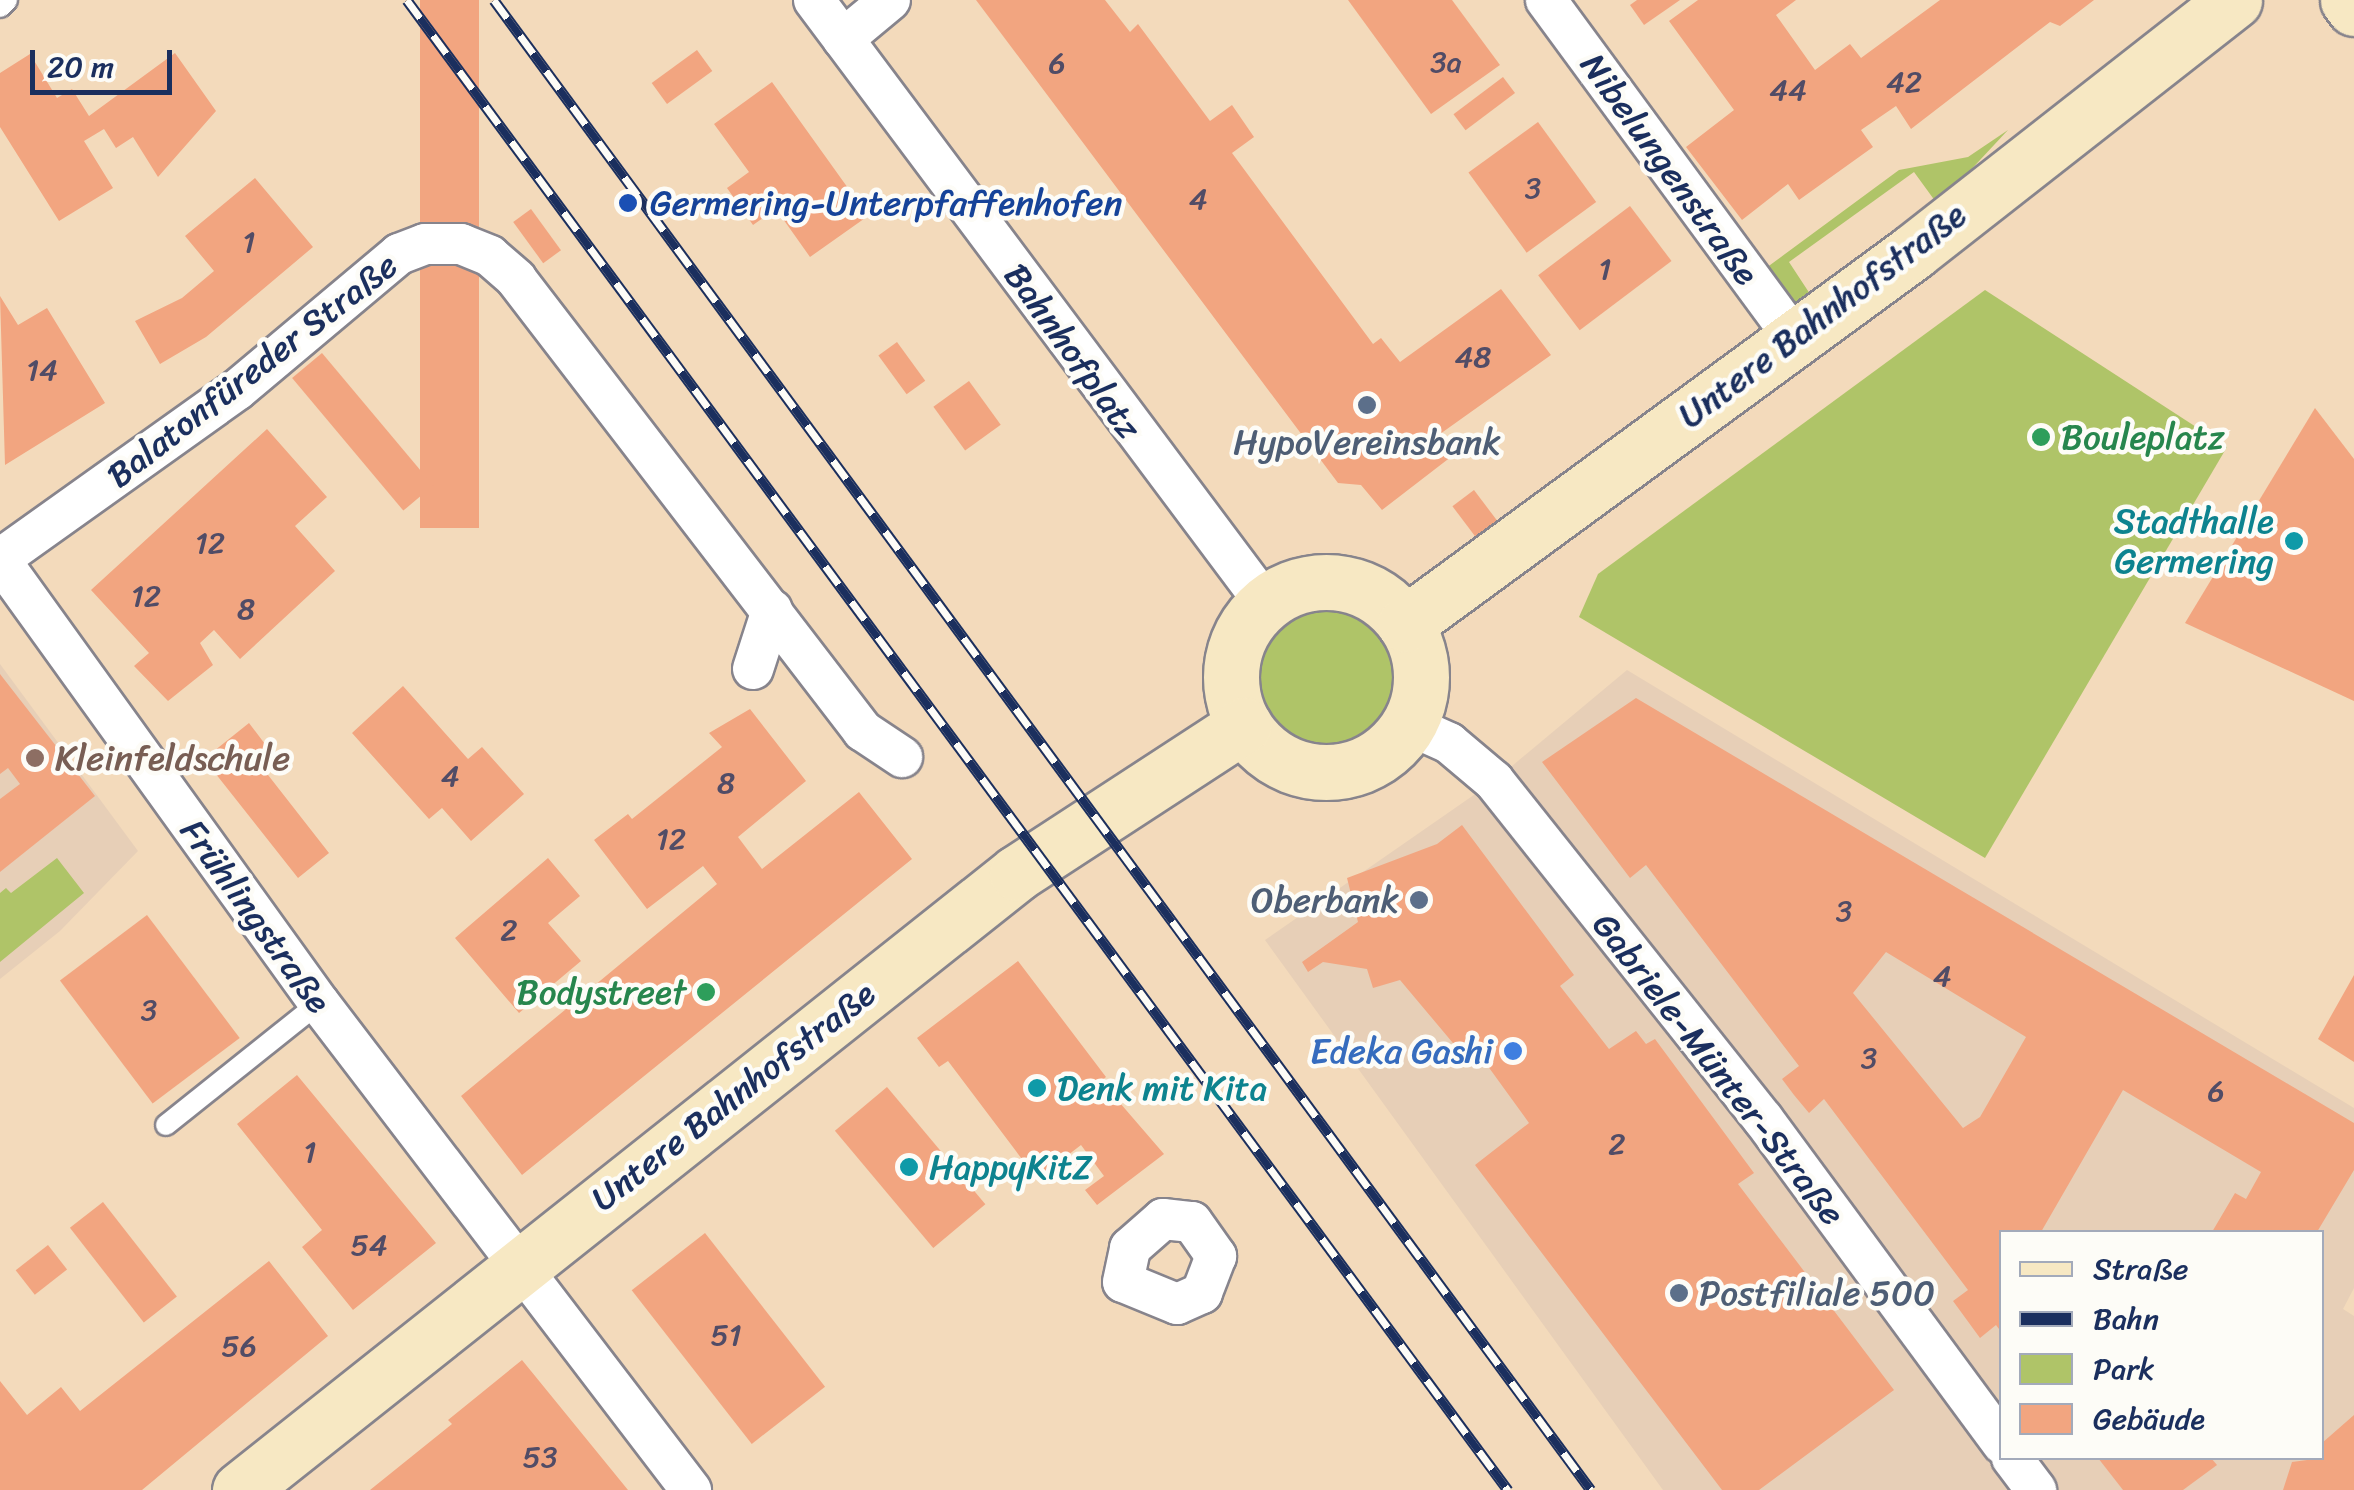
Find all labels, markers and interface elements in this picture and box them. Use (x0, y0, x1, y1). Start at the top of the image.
scale bar (35, 30, 178, 92)
text: 20 m (47, 40, 114, 94)
house number: 3a (1430, 44, 1462, 80)
house number: 6 (1048, 45, 1066, 81)
street label: Nibelungenstraße (1572, 45, 1768, 293)
house number: 42 (1886, 64, 1922, 100)
house number: 44 (1769, 72, 1807, 108)
house number: 3 (1525, 170, 1541, 206)
house number: 4 (1189, 181, 1207, 217)
place label: Germering-Unterpfaffenhofen (650, 182, 1122, 224)
marker: Germering-Unterpfaffenhofen (615, 190, 641, 216)
street label: Untere Bahnhofstraße (1670, 193, 1974, 437)
house number: 1 (243, 224, 255, 260)
street label: Balatonfüreder Straße (99, 244, 405, 496)
house number: 1 (1599, 251, 1611, 287)
street label: Bahnhofplatz (995, 255, 1151, 447)
house number: 48 (1455, 339, 1491, 375)
house number: 14 (26, 352, 58, 388)
marker: HypoVereinsbank (1356, 394, 1378, 416)
place label: Bouleplatz (2061, 416, 2224, 458)
place label: HypoVereinsbank (1233, 421, 1501, 463)
marker: Bouleplatz (2030, 426, 2052, 448)
place label: Stadthalle Germering (2114, 500, 2274, 582)
house number: 12 (195, 525, 225, 561)
marker: Stadthalle Germering (2283, 530, 2305, 552)
house number: 12 (131, 578, 161, 614)
house number: 8 (237, 591, 255, 627)
place label: Kleinfeldschule (55, 737, 290, 779)
marker: Kleinfeldschule (24, 747, 46, 769)
house number: 4 (441, 758, 459, 794)
house number: 8 (717, 765, 735, 801)
street label: Frühlingstraße (172, 811, 340, 1021)
house number: 12 (656, 821, 686, 857)
place label: Oberbank (1251, 879, 1399, 921)
marker: Oberbank (1408, 889, 1430, 911)
house number: 3 (1836, 893, 1852, 929)
street label: Gabriele-Münter-Straße (1584, 904, 1854, 1234)
house number: 2 (500, 912, 518, 948)
house number: 4 (1933, 958, 1951, 994)
place label: Bodystreet (517, 971, 686, 1013)
street label: Untere Bahnhofstraße (582, 972, 884, 1220)
marker: Bodystreet (695, 981, 717, 1003)
house number: 3 (141, 992, 157, 1028)
place label: Edeka Gashi (1308, 1030, 1493, 1072)
marker: Edeka Gashi (1502, 1040, 1524, 1062)
house number: 3 (1861, 1040, 1877, 1076)
place label: Denk mit Kita (1057, 1067, 1267, 1109)
house number: 6 (2207, 1073, 2225, 1109)
marker: Denk mit Kita (1026, 1077, 1048, 1099)
house number: 2 (1608, 1126, 1626, 1162)
house number: 1 (304, 1134, 316, 1170)
place label: HappyKitZ (929, 1146, 1093, 1188)
marker: HappyKitZ (898, 1156, 920, 1178)
house number: 54 (350, 1227, 388, 1263)
legend (1999, 1230, 2324, 1460)
text: Straße (2093, 1242, 2188, 1296)
place label: Postfiliale 500 (1699, 1272, 1935, 1314)
marker: Postfiliale 500 (1668, 1282, 1690, 1304)
text: Bahn (2093, 1292, 2159, 1346)
house number: 51 (710, 1317, 742, 1353)
house number: 56 (221, 1328, 257, 1364)
text: Park (2093, 1342, 2155, 1396)
text: Gebäude (2093, 1392, 2205, 1446)
house number: 53 (523, 1439, 557, 1475)

